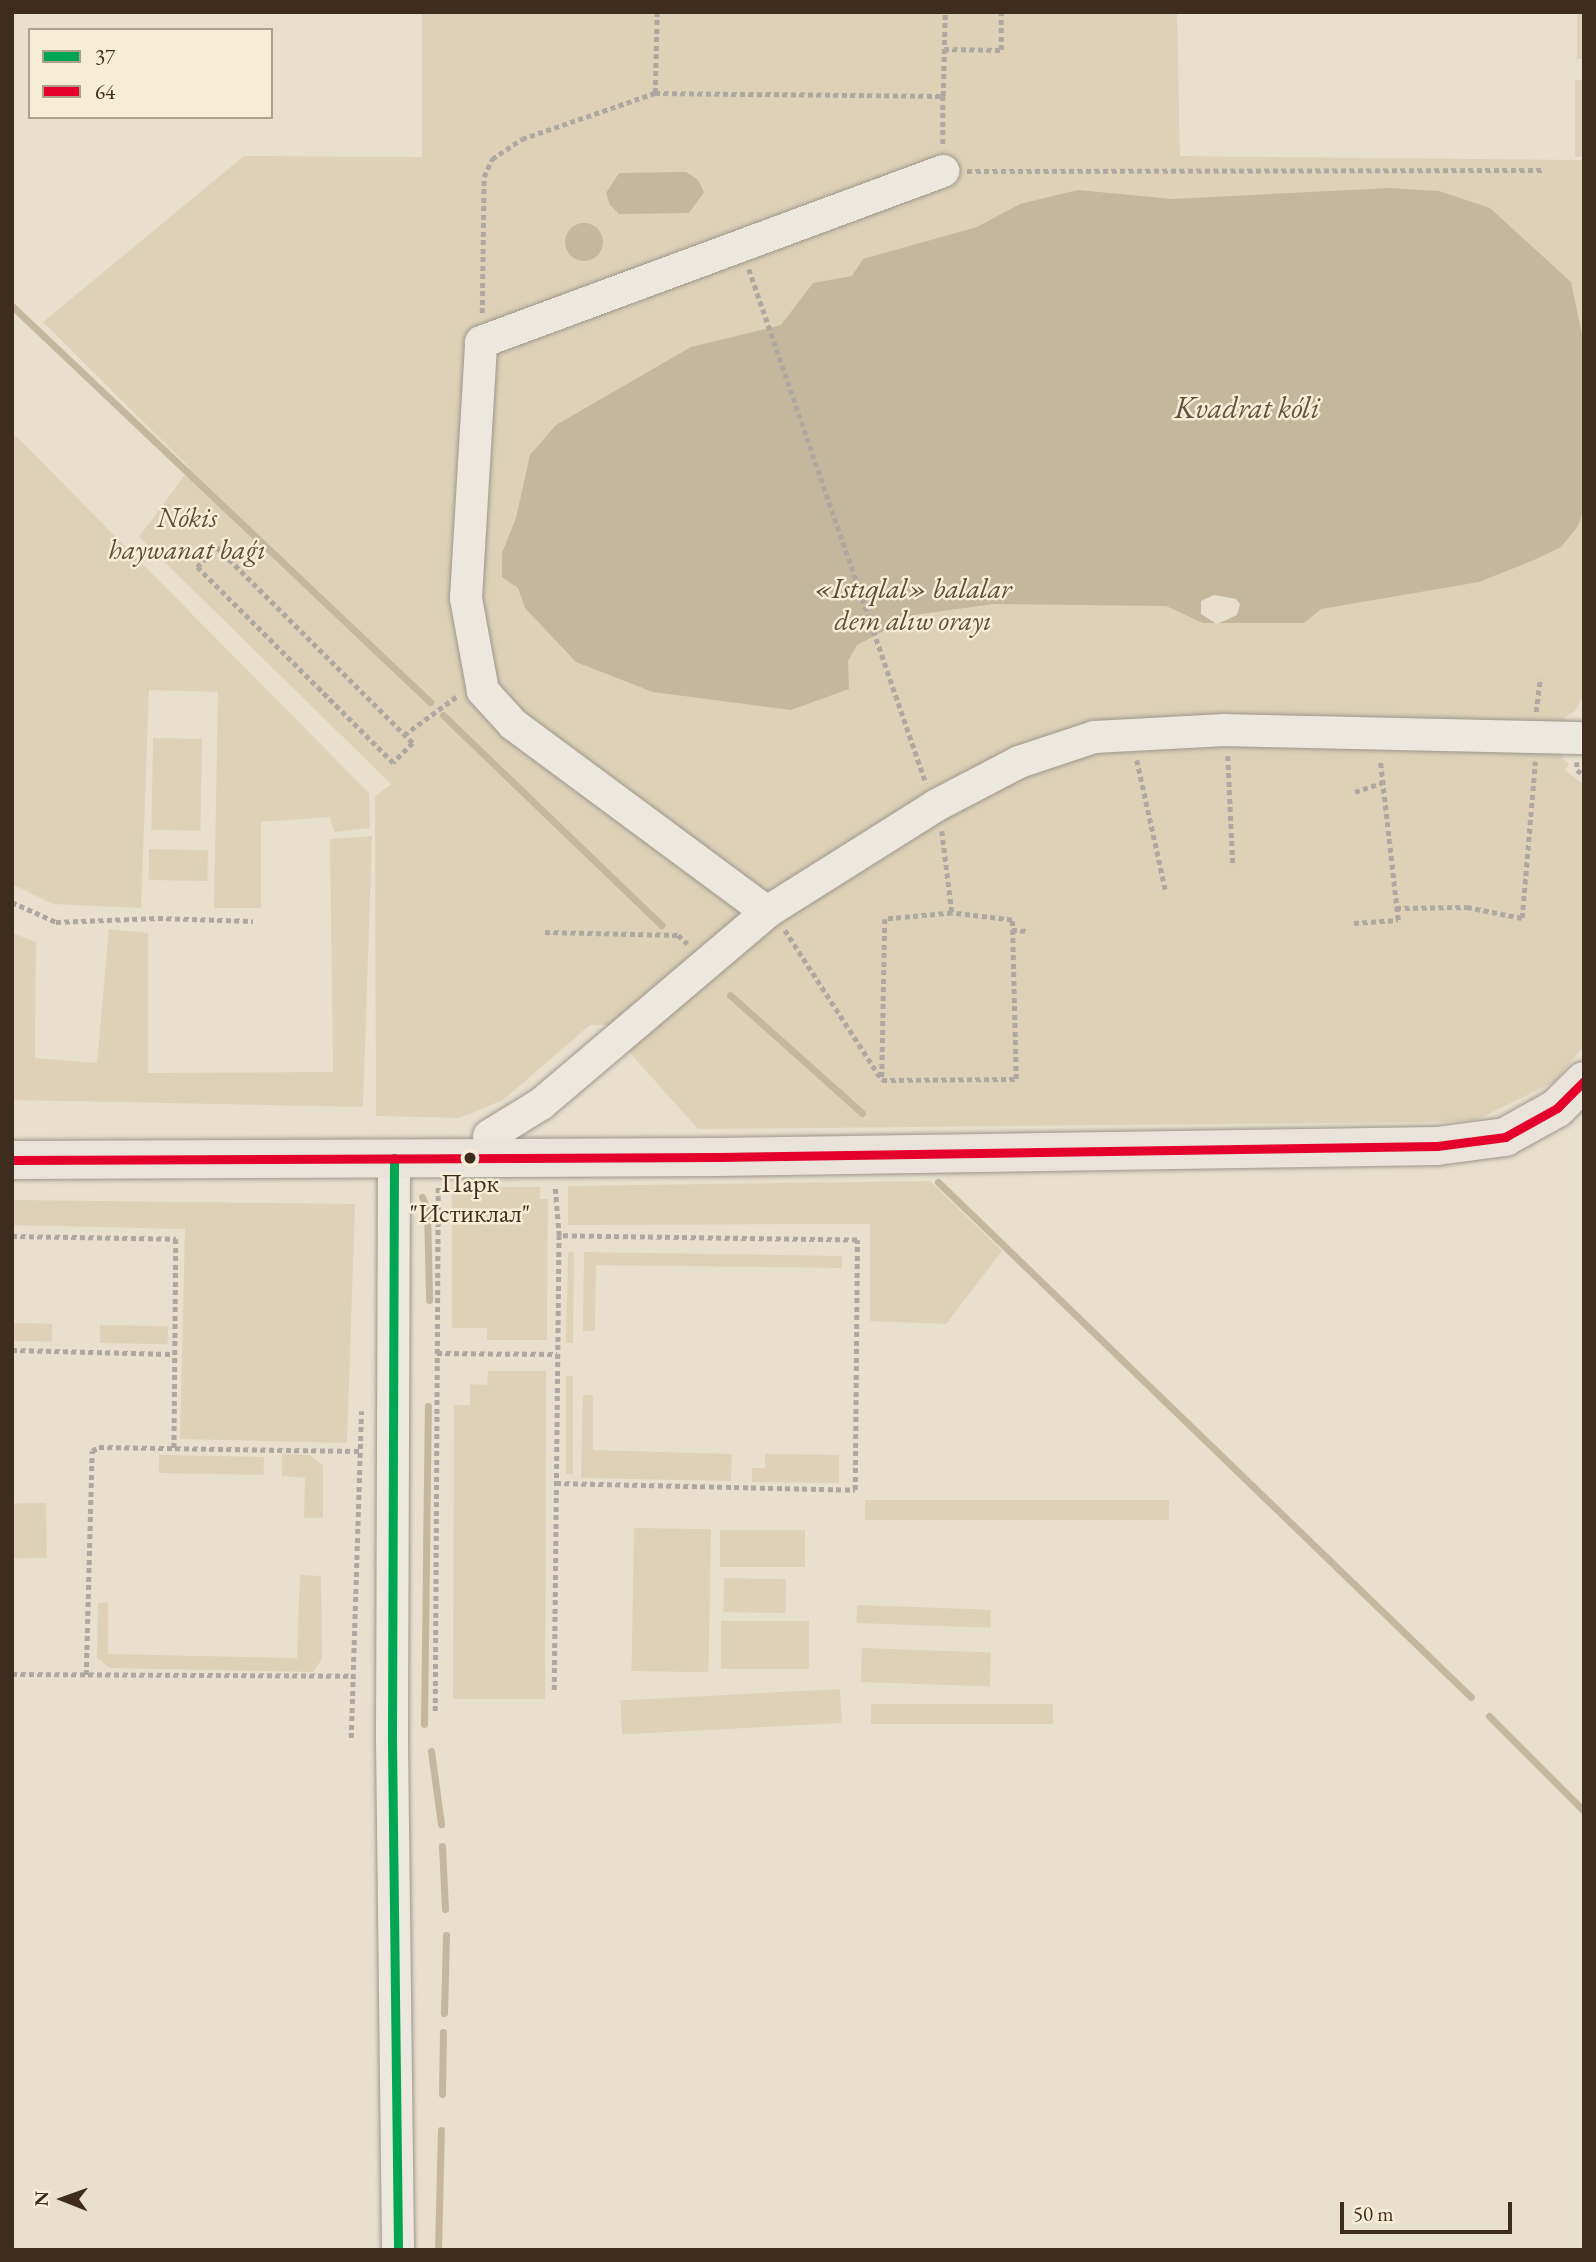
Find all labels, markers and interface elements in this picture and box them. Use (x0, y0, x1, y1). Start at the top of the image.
legend (28, 28, 273, 119)
text: 37 (95, 43, 115, 70)
text: 64 (95, 78, 115, 105)
water label: Kvadrat kóli (1175, 390, 1319, 426)
park label: Nókis haywanat baǵı (108, 500, 266, 566)
park label: «Istıqlal» balalar dem alıw orayı (814, 571, 1012, 637)
marker: Парк "Истиклал" (463, 1151, 477, 1165)
place label: Парк "Истиклал" (410, 1168, 530, 1230)
north arrow (28, 2164, 98, 2234)
scale bar (1344, 2188, 1516, 2232)
text: N (29, 2191, 54, 2207)
text: 50 m (1353, 2200, 1394, 2227)

